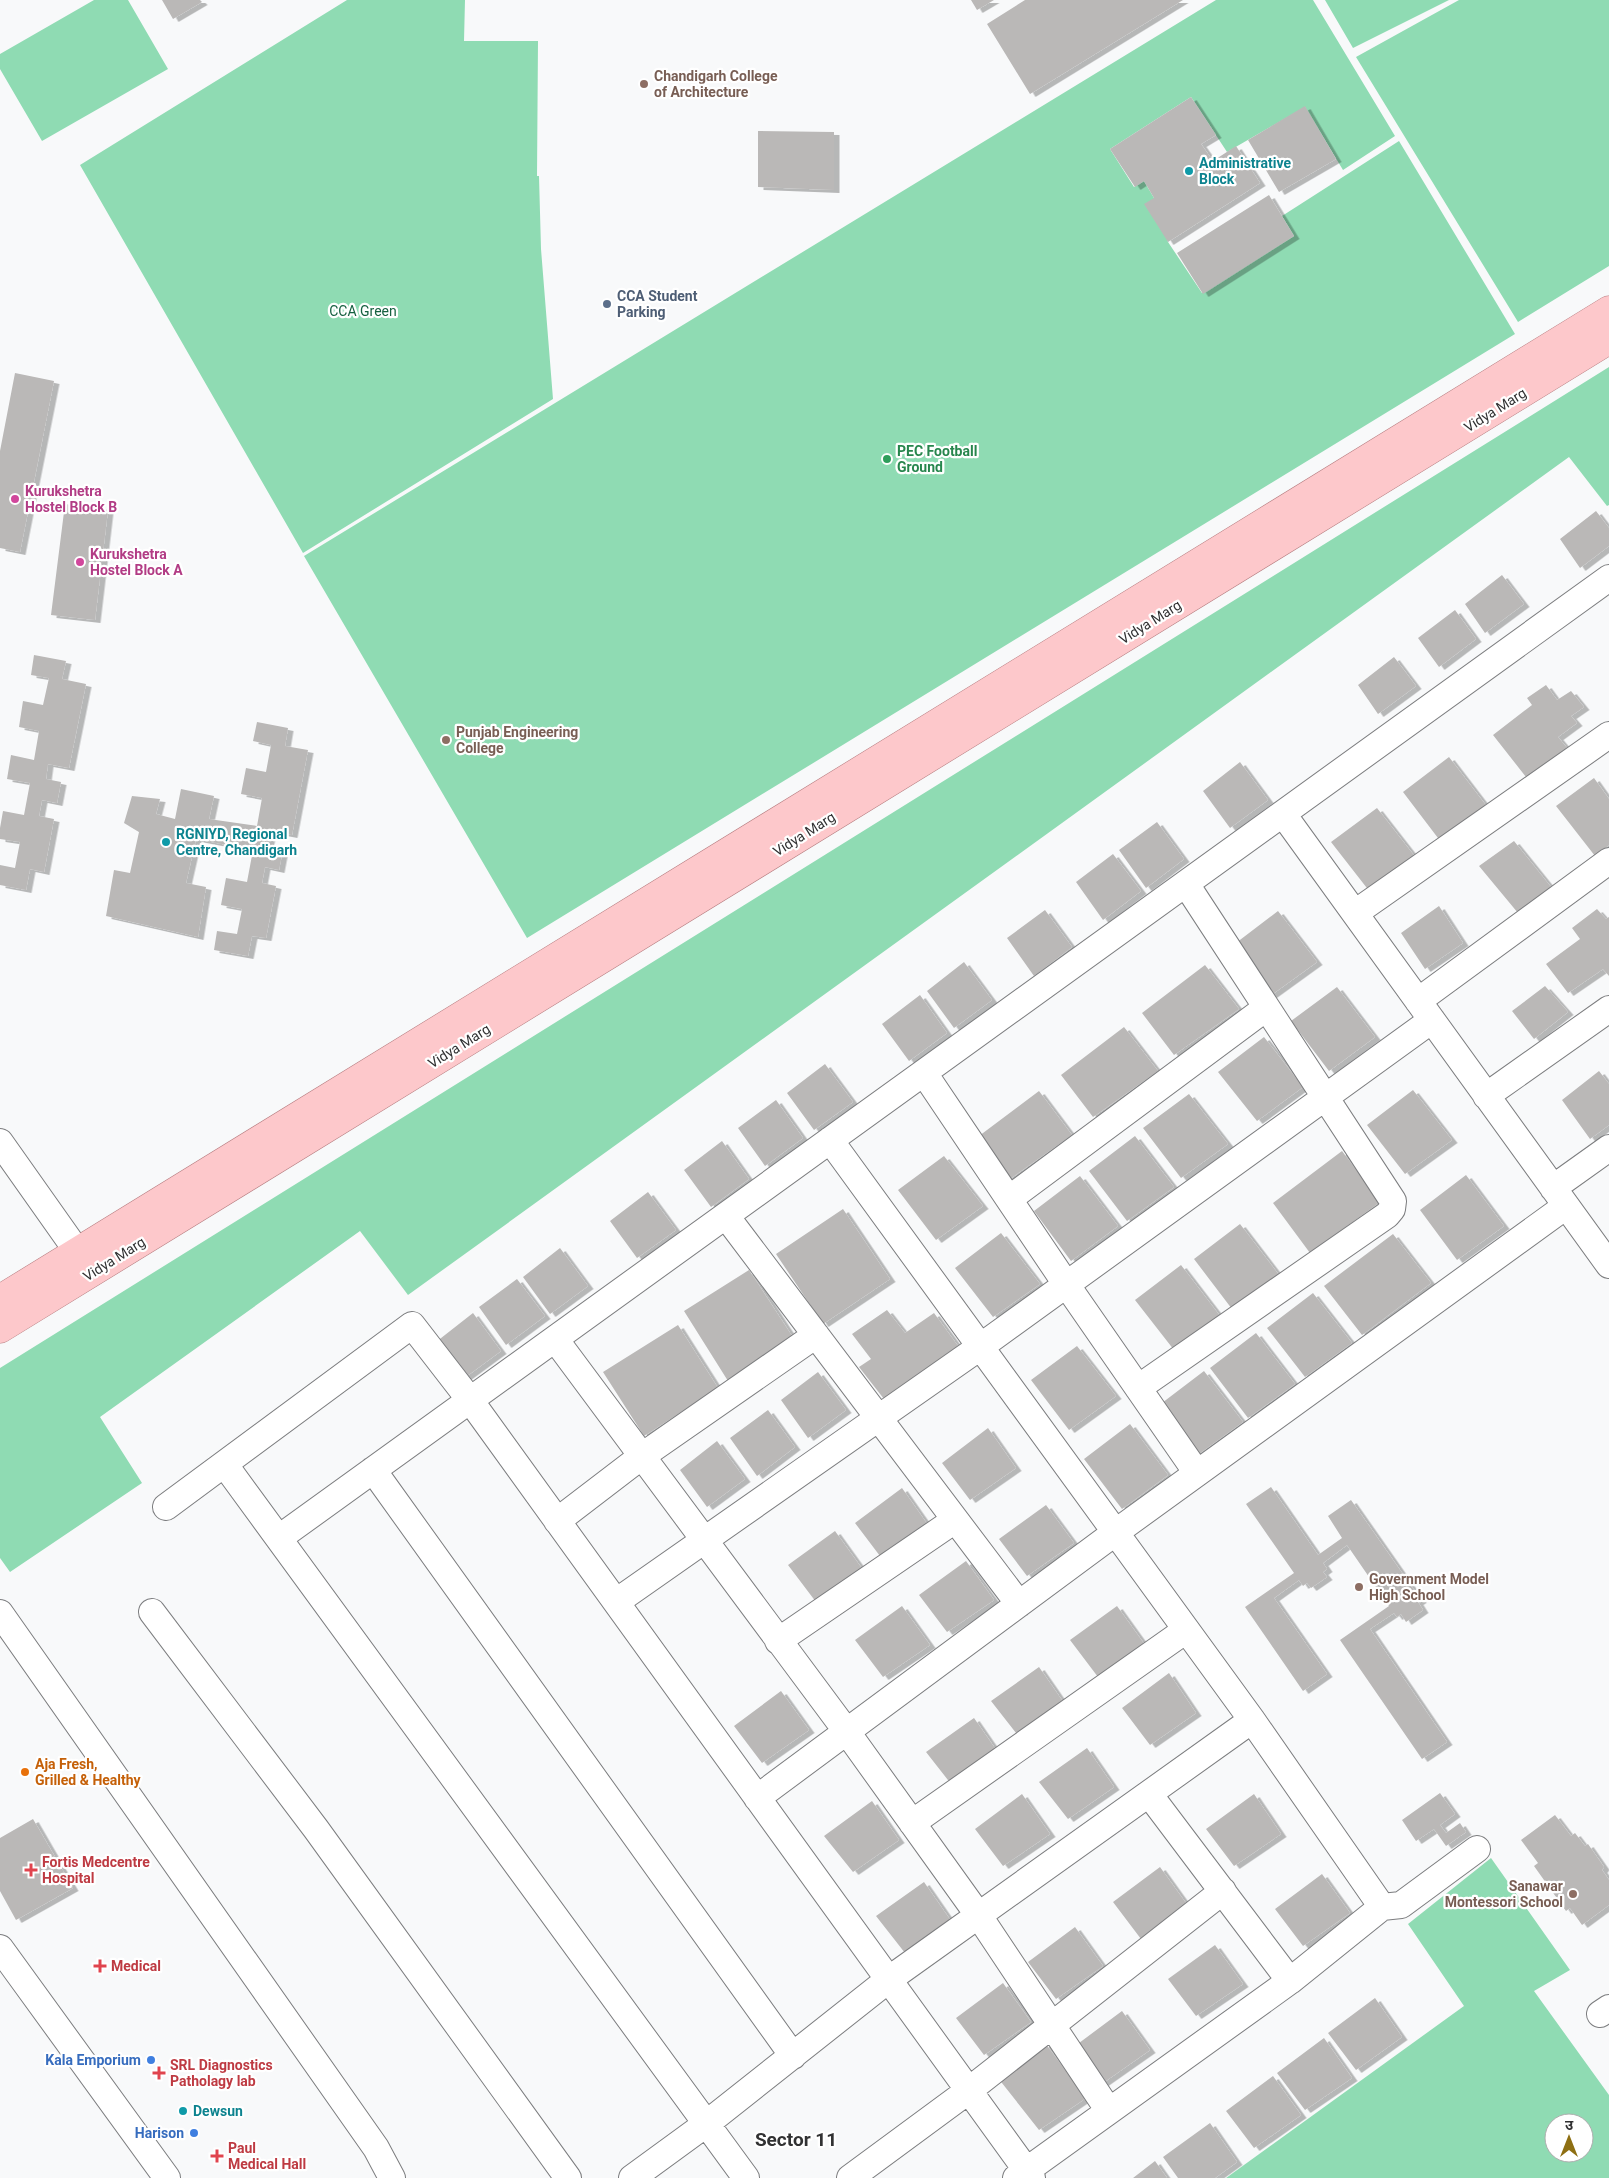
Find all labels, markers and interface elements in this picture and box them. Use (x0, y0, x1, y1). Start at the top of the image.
place label: Chandigarh College of Architecture (654, 68, 778, 100)
marker: Chandigarh College of Architecture (638, 78, 650, 90)
place label: Administrative Block (1199, 155, 1291, 187)
marker: Administrative Block (1183, 165, 1195, 177)
place label: CCA Student Parking (617, 288, 698, 320)
marker: CCA Student Parking (601, 298, 613, 310)
park label: CCA Green (329, 303, 397, 319)
street label: Vidya Marg (1461, 385, 1529, 435)
place label: PEC Football Ground (897, 443, 977, 475)
marker: PEC Football Ground (881, 453, 893, 465)
place label: Kurukshetra Hostel Block B (25, 483, 117, 515)
marker: Kurukshetra Hostel Block B (9, 493, 21, 505)
place label: Kurukshetra Hostel Block A (90, 546, 183, 578)
marker: Kurukshetra Hostel Block A (74, 556, 86, 568)
street label: Vidya Marg (1116, 597, 1184, 647)
place label: Punjab Engineering College (456, 724, 578, 756)
marker: Punjab Engineering College (440, 734, 452, 746)
street label: Vidya Marg (770, 809, 838, 859)
place label: RGNIYD, Regional Centre, Chandigarh (176, 826, 297, 858)
marker: RGNIYD, Regional Centre, Chandigarh (160, 836, 172, 848)
street label: Vidya Marg (425, 1021, 493, 1071)
street label: Vidya Marg (80, 1234, 148, 1284)
place label: Government Model High School (1369, 1571, 1489, 1603)
marker: Government Model High School (1353, 1581, 1365, 1593)
place label: Aja Fresh, Grilled & Healthy (35, 1756, 142, 1788)
marker: Aja Fresh, Grilled & Healthy (19, 1766, 31, 1778)
place label: Fortis Medcentre Hospital (42, 1854, 150, 1886)
marker: Fortis Medcentre Hospital (24, 1863, 38, 1877)
place label: Sanawar Montessori School (1445, 1878, 1563, 1910)
marker: Sanawar Montessori School (1567, 1888, 1579, 1900)
place label: Medical (111, 1958, 161, 1974)
marker: Medical (93, 1959, 107, 1973)
place label: Kala Emporium (45, 2052, 141, 2068)
marker: Kala Emporium (145, 2054, 157, 2066)
place label: SRL Diagnostics Patholagy lab (170, 2057, 273, 2089)
marker: SRL Diagnostics Patholagy lab (152, 2066, 166, 2080)
place label: Dewsun (193, 2103, 243, 2119)
marker: Dewsun (177, 2105, 189, 2117)
north arrow (1544, 2113, 1594, 2163)
text: उ (1565, 2117, 1574, 2133)
place label: Harison (135, 2125, 184, 2141)
marker: Harison (188, 2127, 200, 2139)
district label: Sector 11 (755, 2128, 837, 2151)
place label: Paul Medical Hall (228, 2140, 306, 2172)
marker: Paul Medical Hall (210, 2149, 224, 2163)

